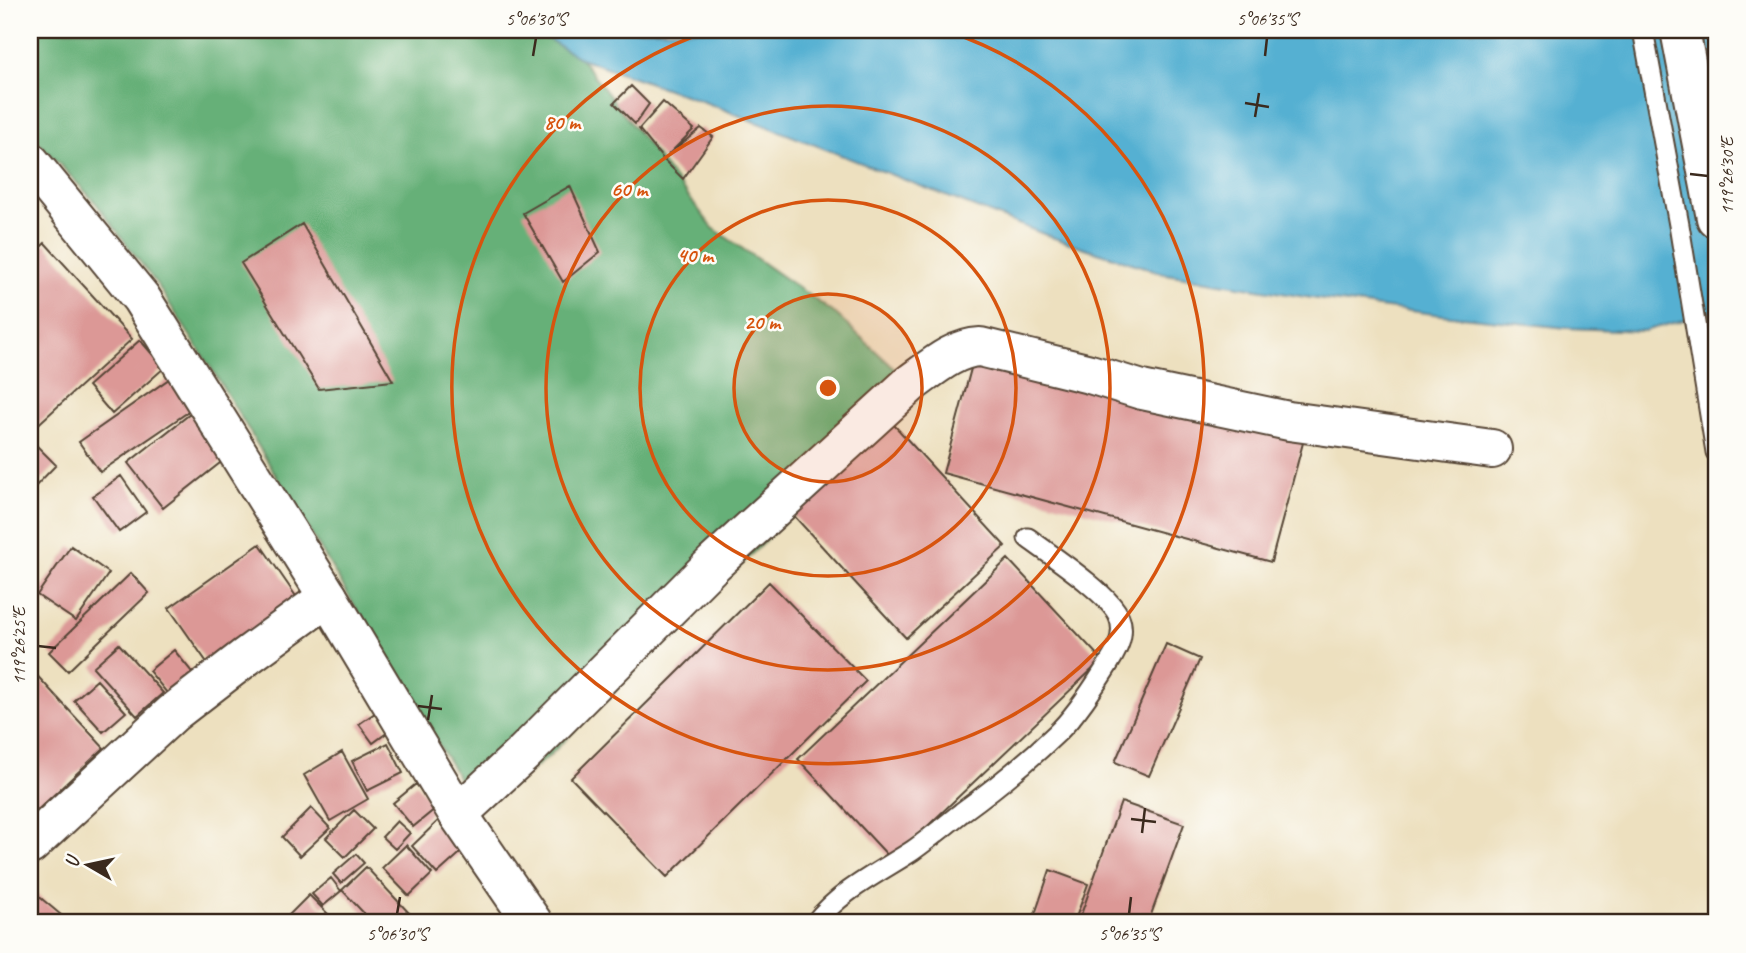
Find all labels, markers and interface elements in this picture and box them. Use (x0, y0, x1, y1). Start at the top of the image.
text: 5°06'30"S (506, 8, 570, 30)
text: 5°06'35"S (1237, 8, 1301, 30)
text: 80 m (544, 109, 582, 135)
text: 119°26'30"E (1716, 135, 1738, 215)
text: 60 m (611, 176, 649, 202)
text: 40 m (677, 242, 715, 268)
text: 20 m (744, 309, 782, 335)
centre of rings (816, 376, 840, 400)
text: 119°26'25"E (8, 605, 30, 685)
north arrow (52, 830, 122, 900)
text: U (60, 852, 85, 869)
text: 5°06'30"S (367, 923, 431, 945)
text: 5°06'35"S (1099, 923, 1163, 945)

